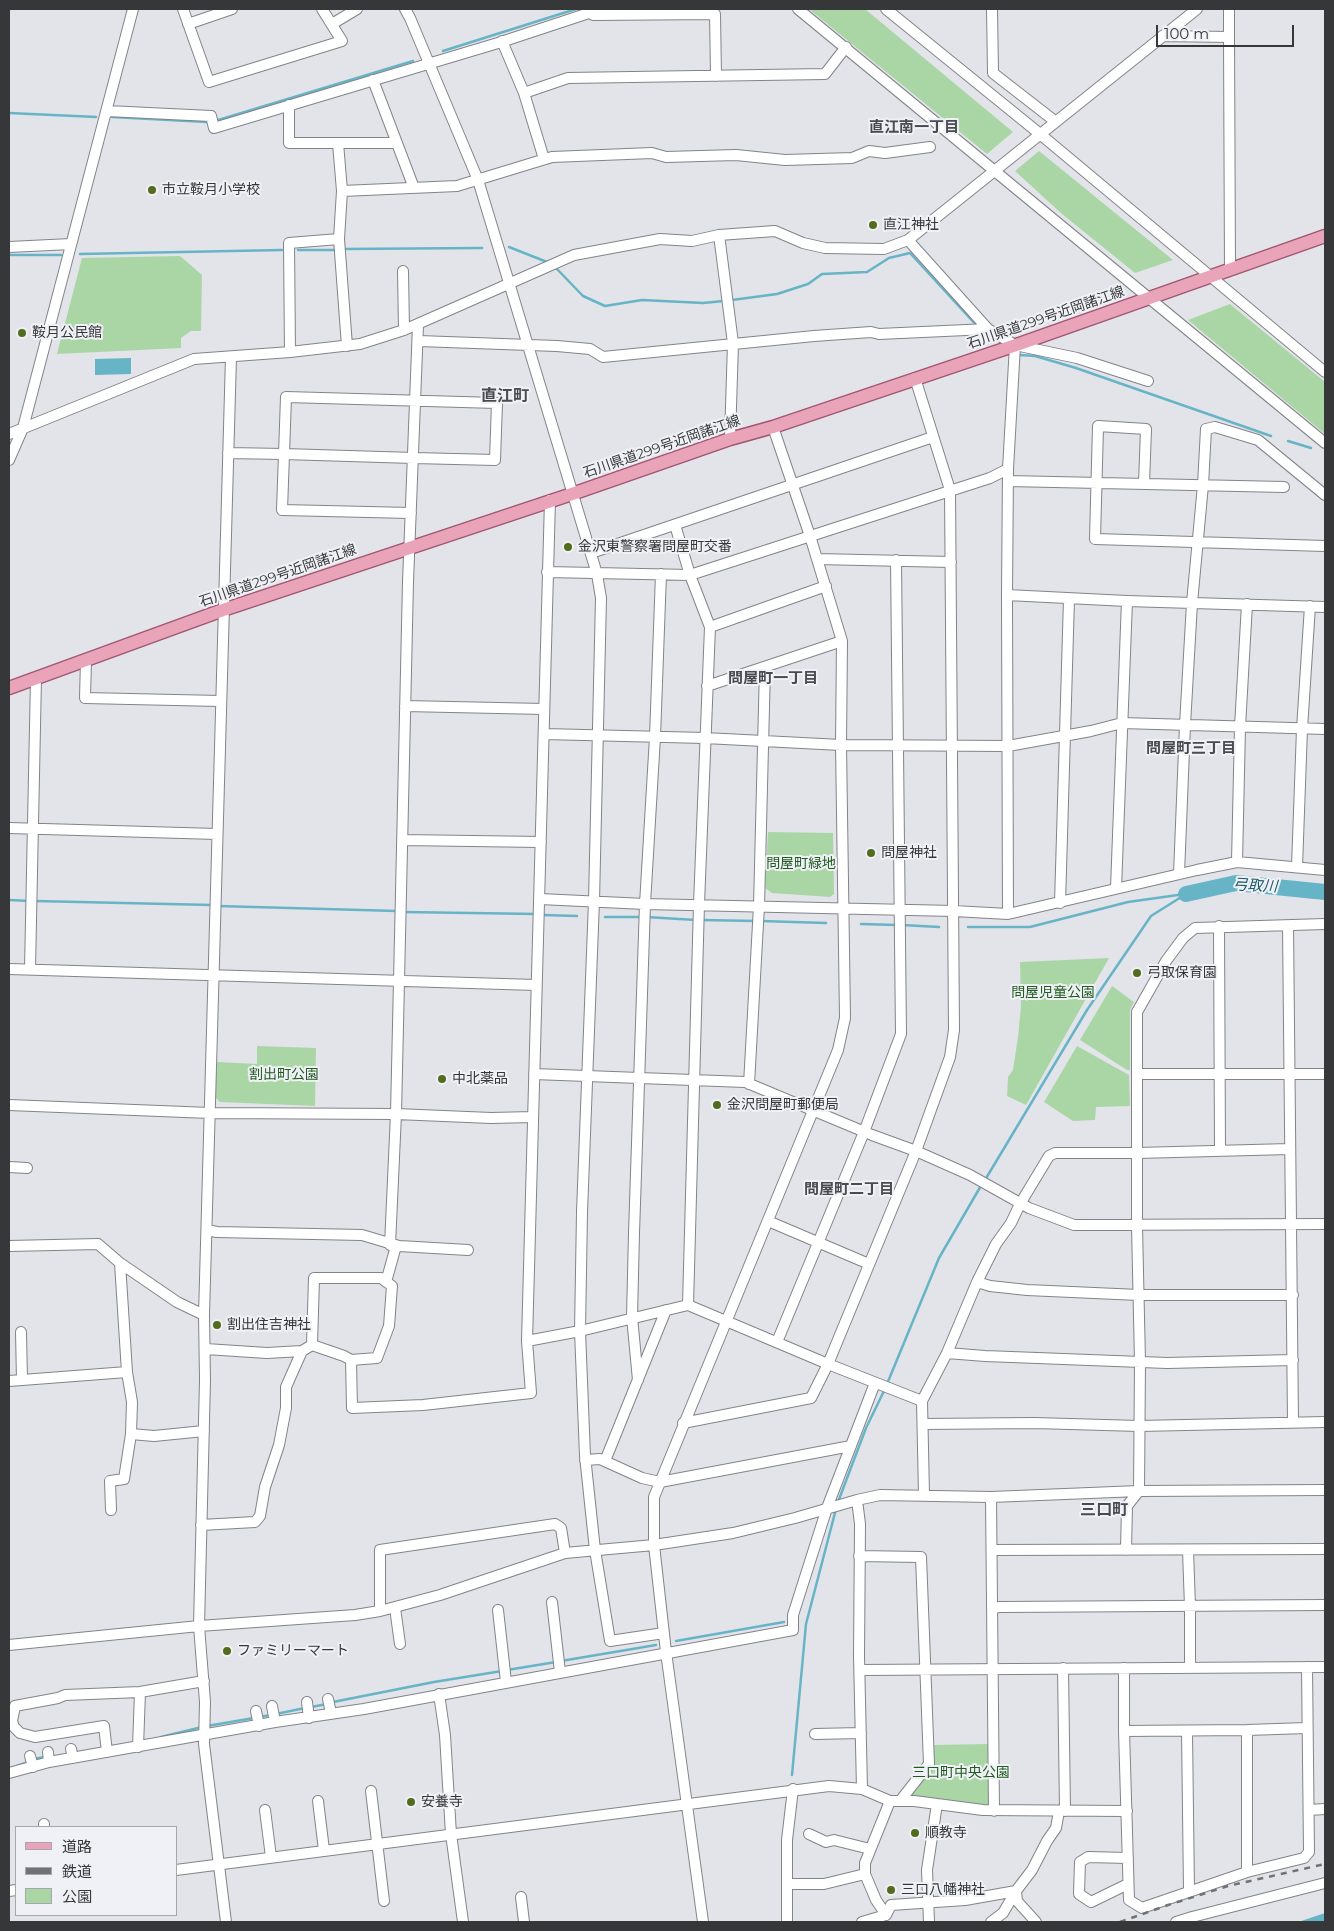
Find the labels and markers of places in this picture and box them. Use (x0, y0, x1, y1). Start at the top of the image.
place label: 市立鞍月小学校 (162, 182, 260, 198)
marker: 市立鞍月小学校 (146, 184, 158, 196)
place label: 直江神社 (883, 217, 939, 233)
marker: 直江神社 (867, 219, 879, 231)
place label: 鞍月公民館 (32, 325, 102, 341)
marker: 鞍月公民館 (16, 327, 28, 339)
place label: 金沢東警察署問屋町交番 (578, 539, 732, 555)
marker: 金沢東警察署問屋町交番 (562, 541, 574, 553)
place label: 問屋神社 (881, 845, 937, 861)
marker: 問屋神社 (865, 847, 877, 859)
place label: 弓取保育園 (1147, 965, 1217, 981)
marker: 弓取保育園 (1131, 967, 1143, 979)
place label: 中北薬品 (452, 1071, 508, 1087)
marker: 中北薬品 (436, 1073, 448, 1085)
place label: 金沢問屋町郵便局 (727, 1097, 839, 1113)
marker: 金沢問屋町郵便局 (711, 1099, 723, 1111)
place label: 割出住吉神社 (227, 1317, 311, 1333)
marker: 割出住吉神社 (211, 1319, 223, 1331)
place label: ファミリーマート (237, 1643, 349, 1659)
marker: ファミリーマート (221, 1645, 233, 1657)
place label: 安養寺 (421, 1794, 463, 1810)
marker: 安養寺 (405, 1796, 417, 1808)
place label: 順教寺 (925, 1825, 967, 1841)
marker: 順教寺 (909, 1827, 921, 1839)
place label: 三口八幡神社 (901, 1882, 985, 1898)
marker: 三口八幡神社 (885, 1884, 897, 1896)

